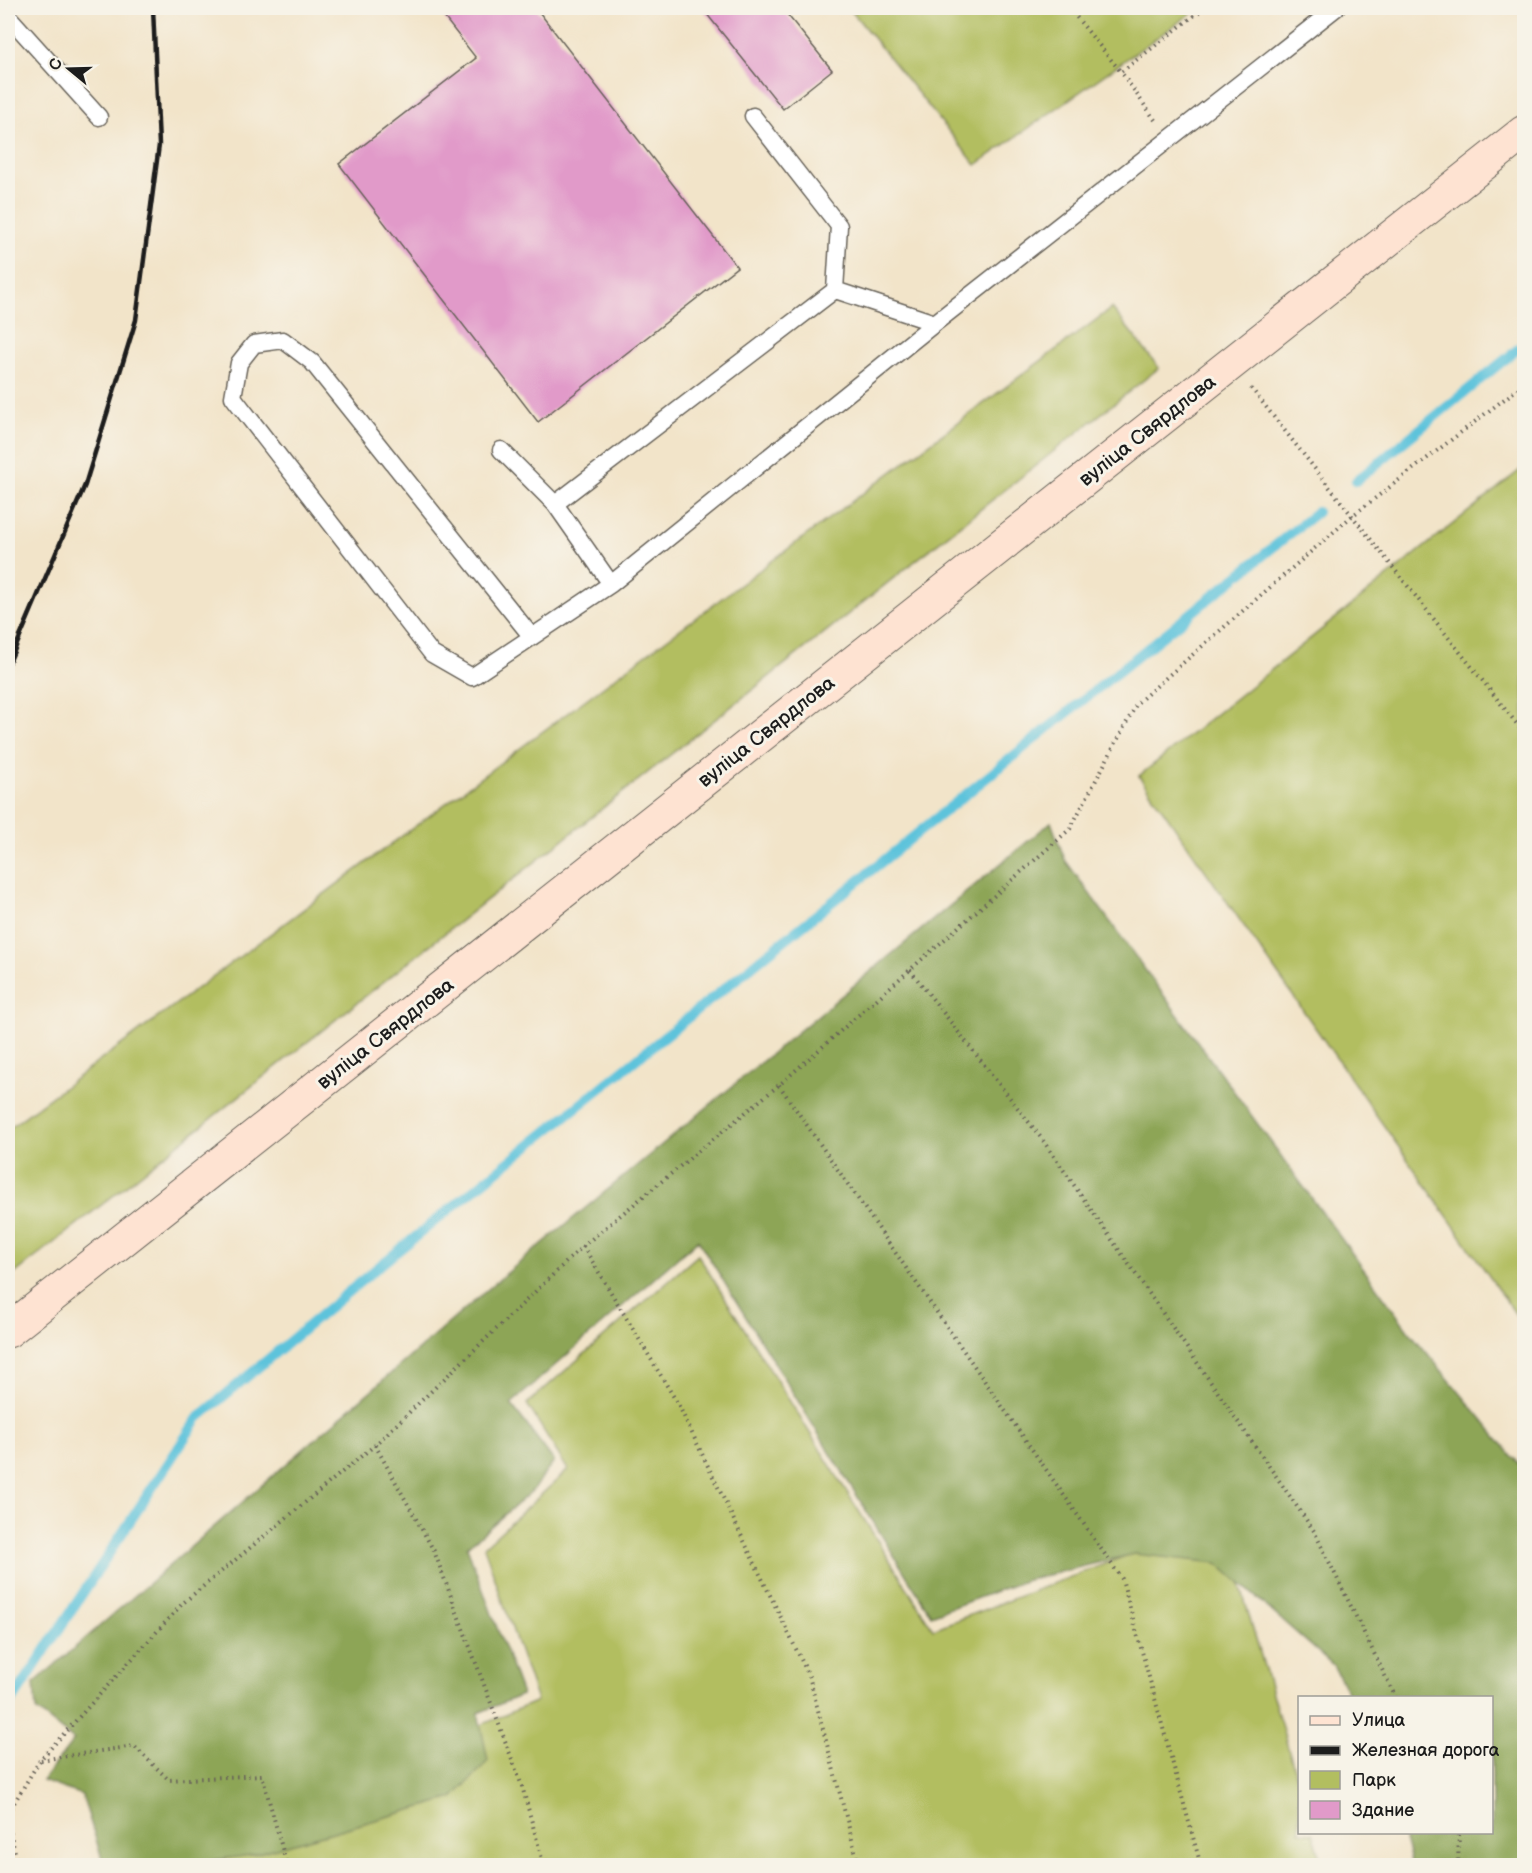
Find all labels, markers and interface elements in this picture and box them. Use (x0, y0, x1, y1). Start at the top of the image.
north arrow (39, 39, 99, 99)
text: С (45, 56, 67, 73)
street label: вуліца Свярдлова (1074, 370, 1221, 492)
street label: вуліца Свярдлова (693, 671, 840, 793)
street label: вуліца Свярдлова (312, 973, 459, 1095)
legend (1298, 1696, 1493, 1834)
text: Улица (1352, 1710, 1406, 1731)
text: Железная дорога (1352, 1740, 1500, 1761)
text: Парк (1352, 1770, 1396, 1791)
text: Здание (1352, 1800, 1414, 1821)

